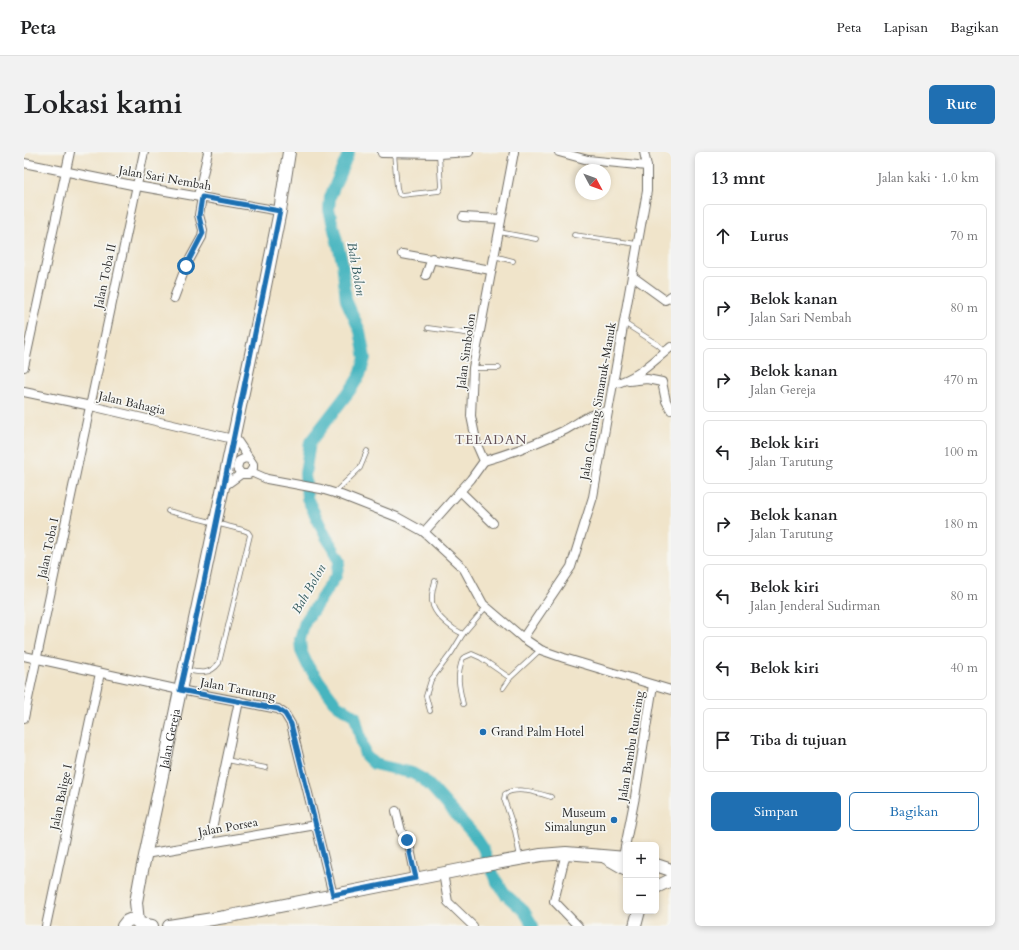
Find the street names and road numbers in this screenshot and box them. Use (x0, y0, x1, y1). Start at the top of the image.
street label: Jalan Sari Nembah (115, 162, 213, 194)
street label: Jalan Toba II (90, 242, 120, 312)
street label: Jalan Simbolon (452, 312, 479, 392)
street label: Jalan Gunung Simanuk-Manuk (576, 320, 620, 483)
street label: Jalan Bahagia (95, 387, 168, 419)
street label: Jalan Toba I (33, 516, 62, 582)
street label: Jalan Tarutung (197, 673, 277, 704)
street label: Jalan Bambu Runcing (614, 689, 648, 804)
street label: Jalan Gereja (155, 706, 184, 772)
street label: Jalan Balige I (46, 763, 76, 833)
street label: Jalan Porsea (195, 814, 260, 840)

